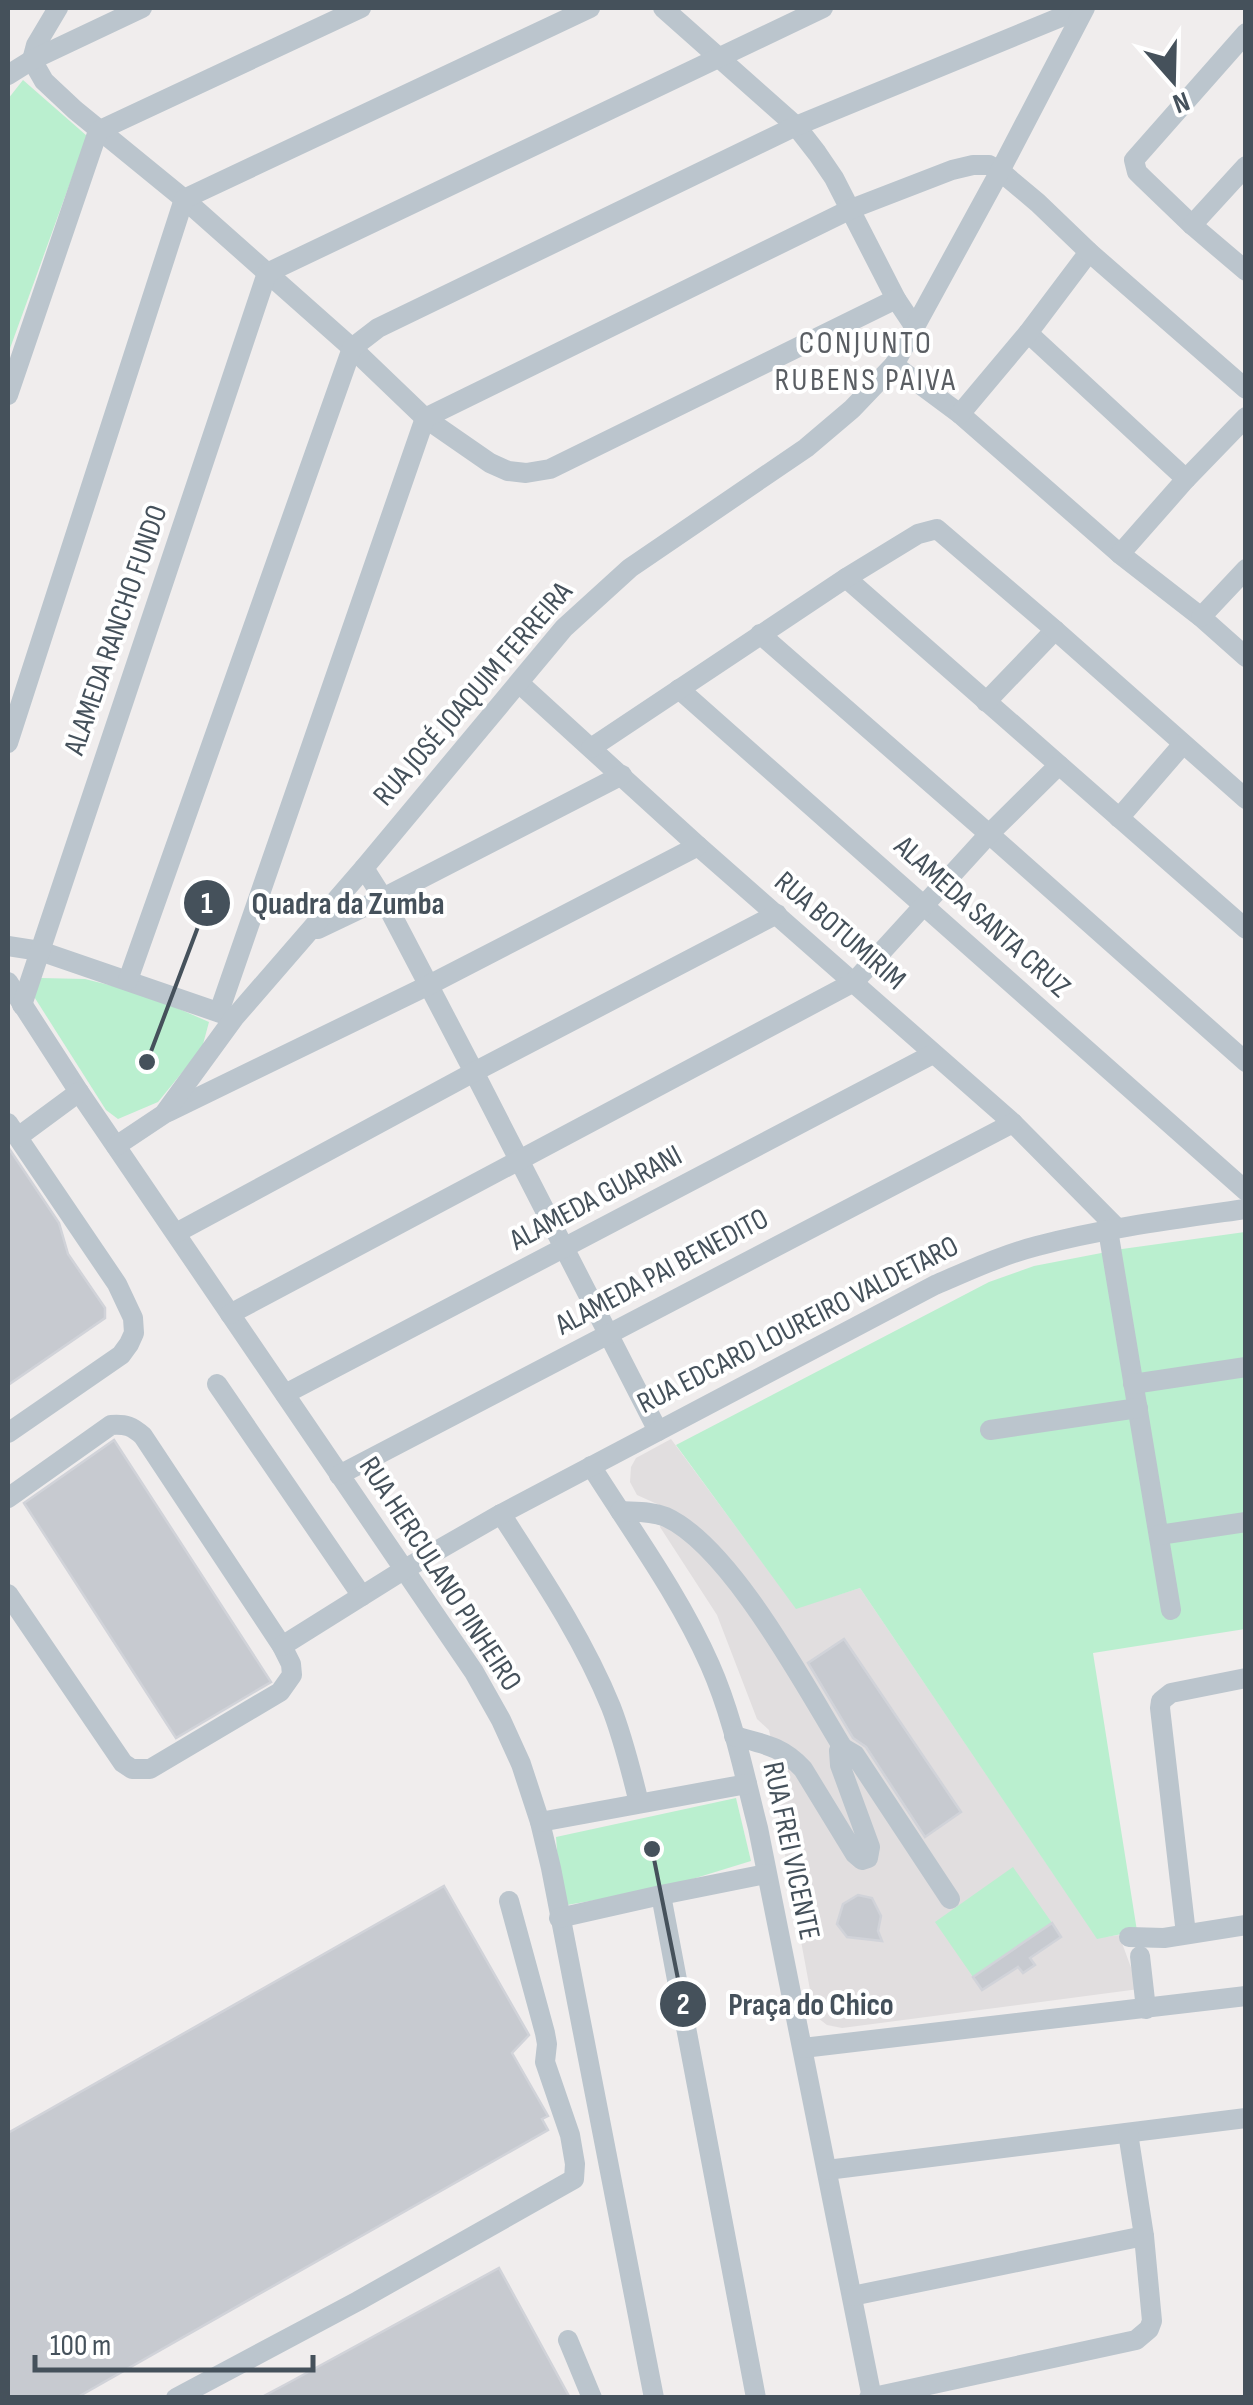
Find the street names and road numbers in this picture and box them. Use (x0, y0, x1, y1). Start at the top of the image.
street label: ALAMEDA RANCHO FUNDO (56, 500, 176, 760)
street label: RUA JOSÉ JOAQUIM FERREIRA (366, 574, 580, 813)
street label: ALAMEDA SANTA CRUZ (886, 828, 1077, 1005)
street label: RUA BOTUMIRIM (767, 864, 913, 998)
street label: ALAMEDA GUARANI (503, 1138, 688, 1259)
street label: ALAMEDA PAI BENEDITO (549, 1201, 774, 1344)
street label: RUA EDCARD LOUREIRO VALDETARO (631, 1228, 965, 1422)
street label: RUA HERCULANO PINHEIRO (351, 1450, 529, 1698)
street label: RUA FREI VICENTE (755, 1759, 827, 1943)

